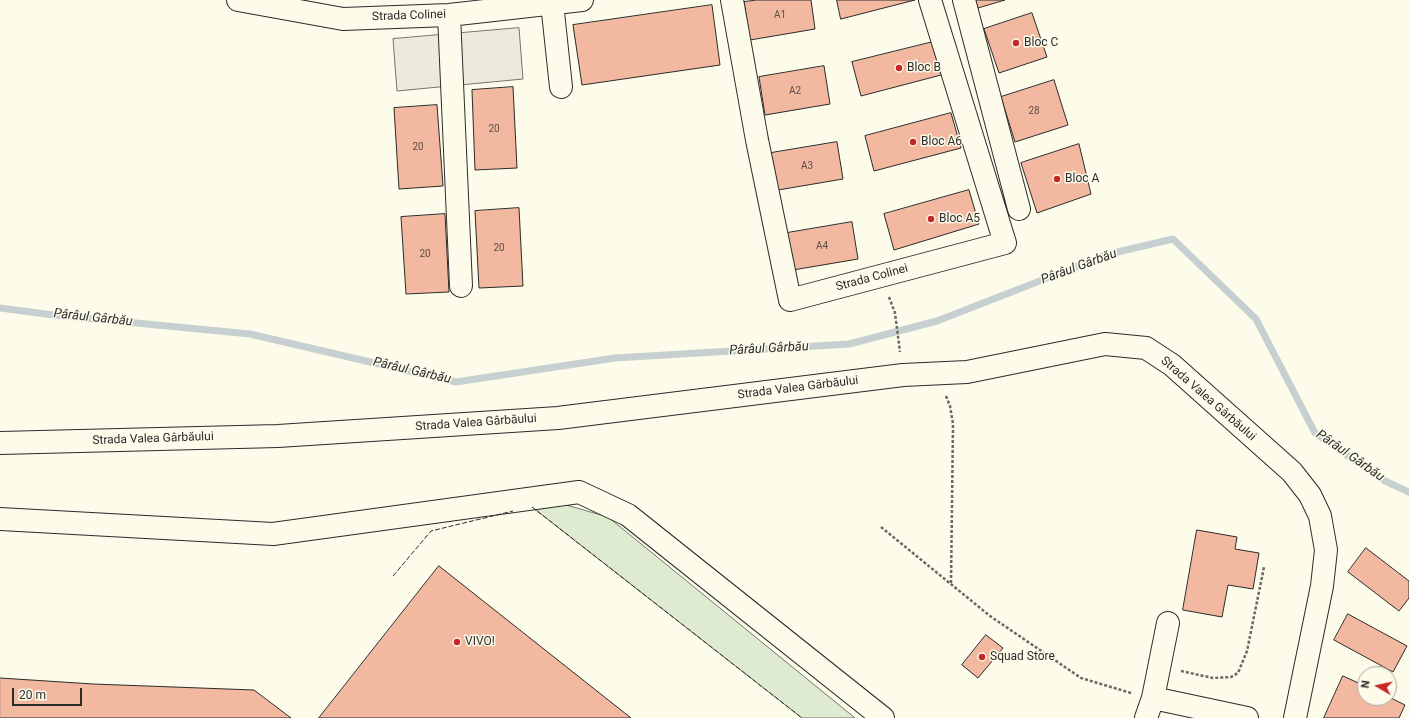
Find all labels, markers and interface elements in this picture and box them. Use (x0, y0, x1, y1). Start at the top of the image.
street label: Strada Colinei (372, 8, 446, 24)
house number: A1 (774, 9, 786, 21)
place label: Bloc C (1024, 36, 1058, 50)
marker: Bloc C (1011, 38, 1021, 48)
place label: Bloc B (907, 61, 941, 75)
marker: Bloc B (894, 63, 904, 73)
house number: A2 (789, 85, 801, 97)
house number: 28 (1028, 105, 1040, 117)
house number: 20 (488, 123, 500, 135)
place label: Bloc A6 (921, 135, 962, 149)
marker: Bloc A6 (908, 137, 918, 147)
house number: 20 (412, 141, 424, 153)
house number: A3 (801, 160, 813, 172)
place label: Bloc A (1065, 172, 1099, 186)
marker: Bloc A (1052, 174, 1062, 184)
place label: Bloc A5 (939, 212, 980, 226)
marker: Bloc A5 (926, 214, 936, 224)
house number: A4 (816, 240, 828, 252)
house number: 20 (493, 242, 505, 254)
water label: Pârâul Gârbău (1039, 246, 1119, 288)
house number: 20 (419, 248, 431, 260)
street label: Strada Colinei (834, 261, 910, 295)
water label: Pârâul Gârbău (53, 306, 133, 330)
water label: Pârâul Gârbău (729, 339, 809, 359)
water label: Pârâul Gârbău (372, 354, 452, 388)
street label: Strada Valea Gârbăului (1157, 354, 1259, 444)
street label: Strada Valea Gârbăului (737, 373, 859, 403)
street label: Strada Valea Gârbăului (415, 412, 537, 434)
water label: Pârâul Gârbău (1313, 427, 1387, 485)
street label: Strada Valea Gârbăului (92, 430, 214, 448)
place label: VIVO! (465, 635, 495, 649)
marker: VIVO! (452, 637, 462, 647)
place label: Squad Store (990, 650, 1055, 664)
marker: Squad Store (977, 652, 987, 662)
north arrow (1357, 666, 1397, 706)
text: N (1359, 679, 1373, 689)
scale bar (14, 680, 84, 706)
text: 20 m (19, 688, 46, 702)

